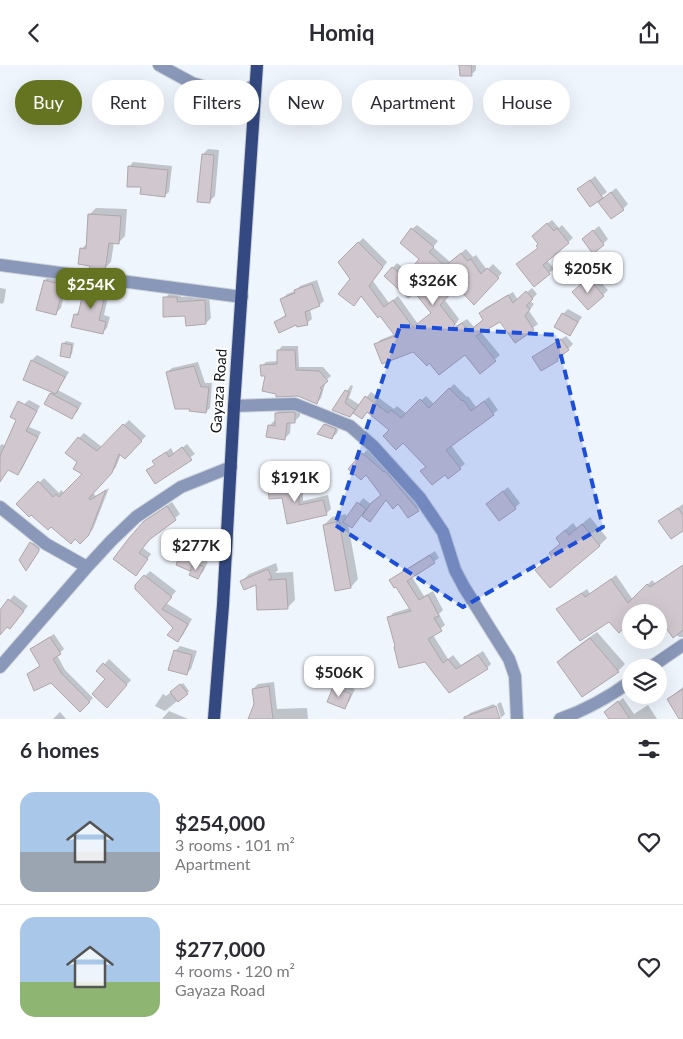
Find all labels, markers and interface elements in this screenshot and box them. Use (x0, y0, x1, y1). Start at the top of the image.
icon: back (20, 19, 48, 47)
text: Homiq (309, 19, 374, 46)
icon: share (635, 19, 663, 47)
chip: Buy (15, 80, 82, 125)
chip: Rent (92, 80, 164, 125)
chip: Filters (174, 80, 259, 125)
chip: New (269, 80, 342, 125)
chip: Apartment (352, 80, 473, 125)
chip: House (483, 80, 570, 125)
pin: $205K (553, 251, 623, 294)
text: $205K (564, 258, 612, 277)
pin: $326K (398, 263, 468, 306)
pin: $254K (56, 267, 126, 310)
text: $326K (409, 270, 457, 289)
text: $254K (67, 274, 115, 293)
street label: Gayaza Road (206, 348, 230, 434)
pin: $191K (260, 461, 330, 503)
text: $191K (271, 467, 319, 486)
pin: $277K (161, 529, 231, 571)
text: $277K (172, 535, 220, 554)
map controls (622, 604, 667, 704)
button: locate (622, 604, 667, 649)
pin: $506K (304, 655, 374, 698)
button: layers (622, 659, 667, 704)
text: $506K (315, 662, 363, 681)
icon: filters (635, 735, 663, 763)
text: 6 homes (20, 737, 99, 762)
text: $254,000 (175, 810, 265, 835)
icon: home (60, 812, 120, 872)
icon: heart (635, 828, 663, 856)
text: 3 rooms · 101 m² (175, 835, 295, 854)
text: Apartment (175, 854, 250, 873)
text: $277,000 (175, 936, 265, 961)
icon: home (60, 937, 120, 997)
icon: heart (635, 953, 663, 981)
text: 4 rooms · 120 m² (175, 961, 295, 980)
text: Gayaza Road (175, 980, 265, 999)

